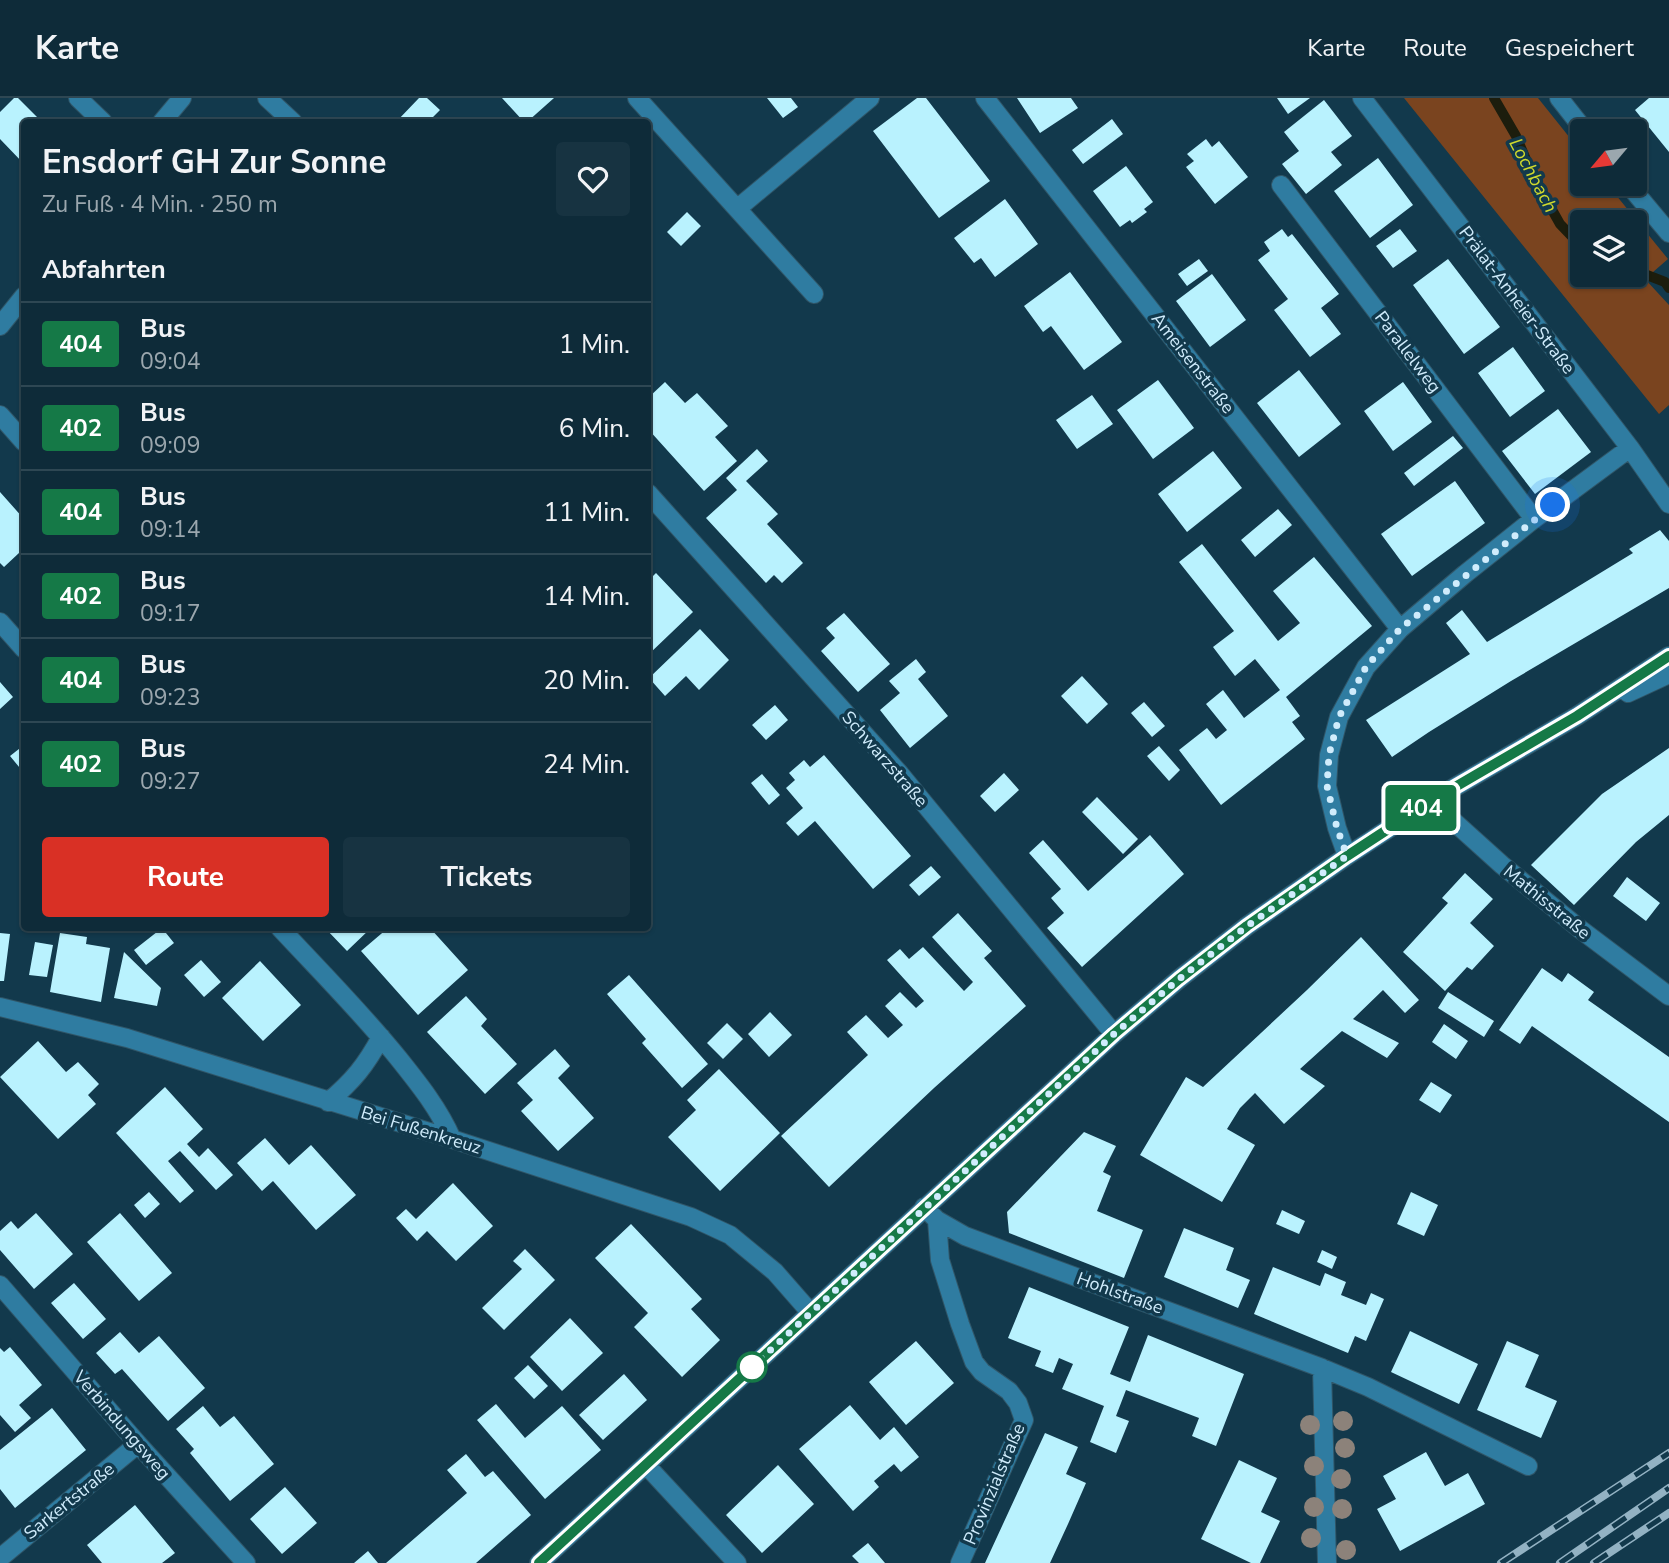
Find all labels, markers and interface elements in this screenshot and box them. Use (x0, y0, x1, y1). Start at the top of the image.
text: Karte (35, 26, 119, 71)
text: Karte (1307, 32, 1365, 64)
text: Route (1403, 32, 1467, 64)
text: Gespeichert (1505, 32, 1634, 64)
north arrow (1570, 119, 1647, 196)
map controls (1570, 119, 1647, 287)
water label: Lochbach (1503, 134, 1564, 217)
text: Ensdorf GH Zur Sonne (42, 140, 386, 185)
button: heart (556, 142, 630, 216)
text: Zu Fuß · 4 Min. · 250 m (42, 189, 278, 220)
button: layers (1570, 210, 1647, 287)
street label: Prälat-Anheier-Straße (1453, 221, 1581, 379)
text: Abfahrten (42, 252, 166, 287)
street label: Parallelweg (1369, 306, 1447, 398)
street label: Ameisenstraße (1146, 307, 1240, 419)
text: Bus (140, 311, 186, 346)
text: 1 Min. (559, 327, 630, 362)
text: 404 (59, 328, 102, 360)
text: 09:04 (140, 346, 200, 377)
text: Bus (140, 395, 186, 430)
text: 6 Min. (559, 411, 630, 446)
text: 402 (59, 412, 102, 444)
text: 09:09 (140, 430, 200, 461)
text: Bus (140, 479, 186, 514)
your location (1535, 487, 1570, 522)
text: 11 Min. (543, 495, 630, 530)
text: 404 (59, 496, 102, 528)
text: 09:14 (140, 514, 200, 545)
text: Bus (140, 563, 186, 598)
text: 14 Min. (543, 579, 630, 614)
text: 402 (59, 580, 102, 612)
text: 09:17 (140, 598, 200, 629)
text: Bus (140, 647, 186, 682)
text: 20 Min. (543, 663, 630, 698)
text: 404 (59, 664, 102, 696)
text: 09:23 (140, 682, 200, 713)
street label: Schwarzstraße (837, 706, 933, 812)
text: Bus (140, 731, 186, 766)
text: 24 Min. (543, 747, 630, 782)
text: 402 (59, 748, 102, 780)
text: 09:27 (140, 766, 200, 797)
line badge: 404 (1381, 785, 1461, 831)
text: 404 (1399, 792, 1443, 824)
button: Route (42, 837, 329, 917)
button: Tickets (343, 837, 630, 917)
street label: Mathisstraße (1498, 859, 1596, 945)
street label: Bei Fußenkreuz (358, 1100, 484, 1160)
street label: Hohlstraße (1073, 1266, 1167, 1320)
unlabelled marker (737, 1352, 767, 1382)
street label: Verbindungsweg (67, 1365, 176, 1485)
street label: Provinzialstraße (958, 1420, 1030, 1548)
street label: Sarkertstraße (19, 1457, 119, 1545)

